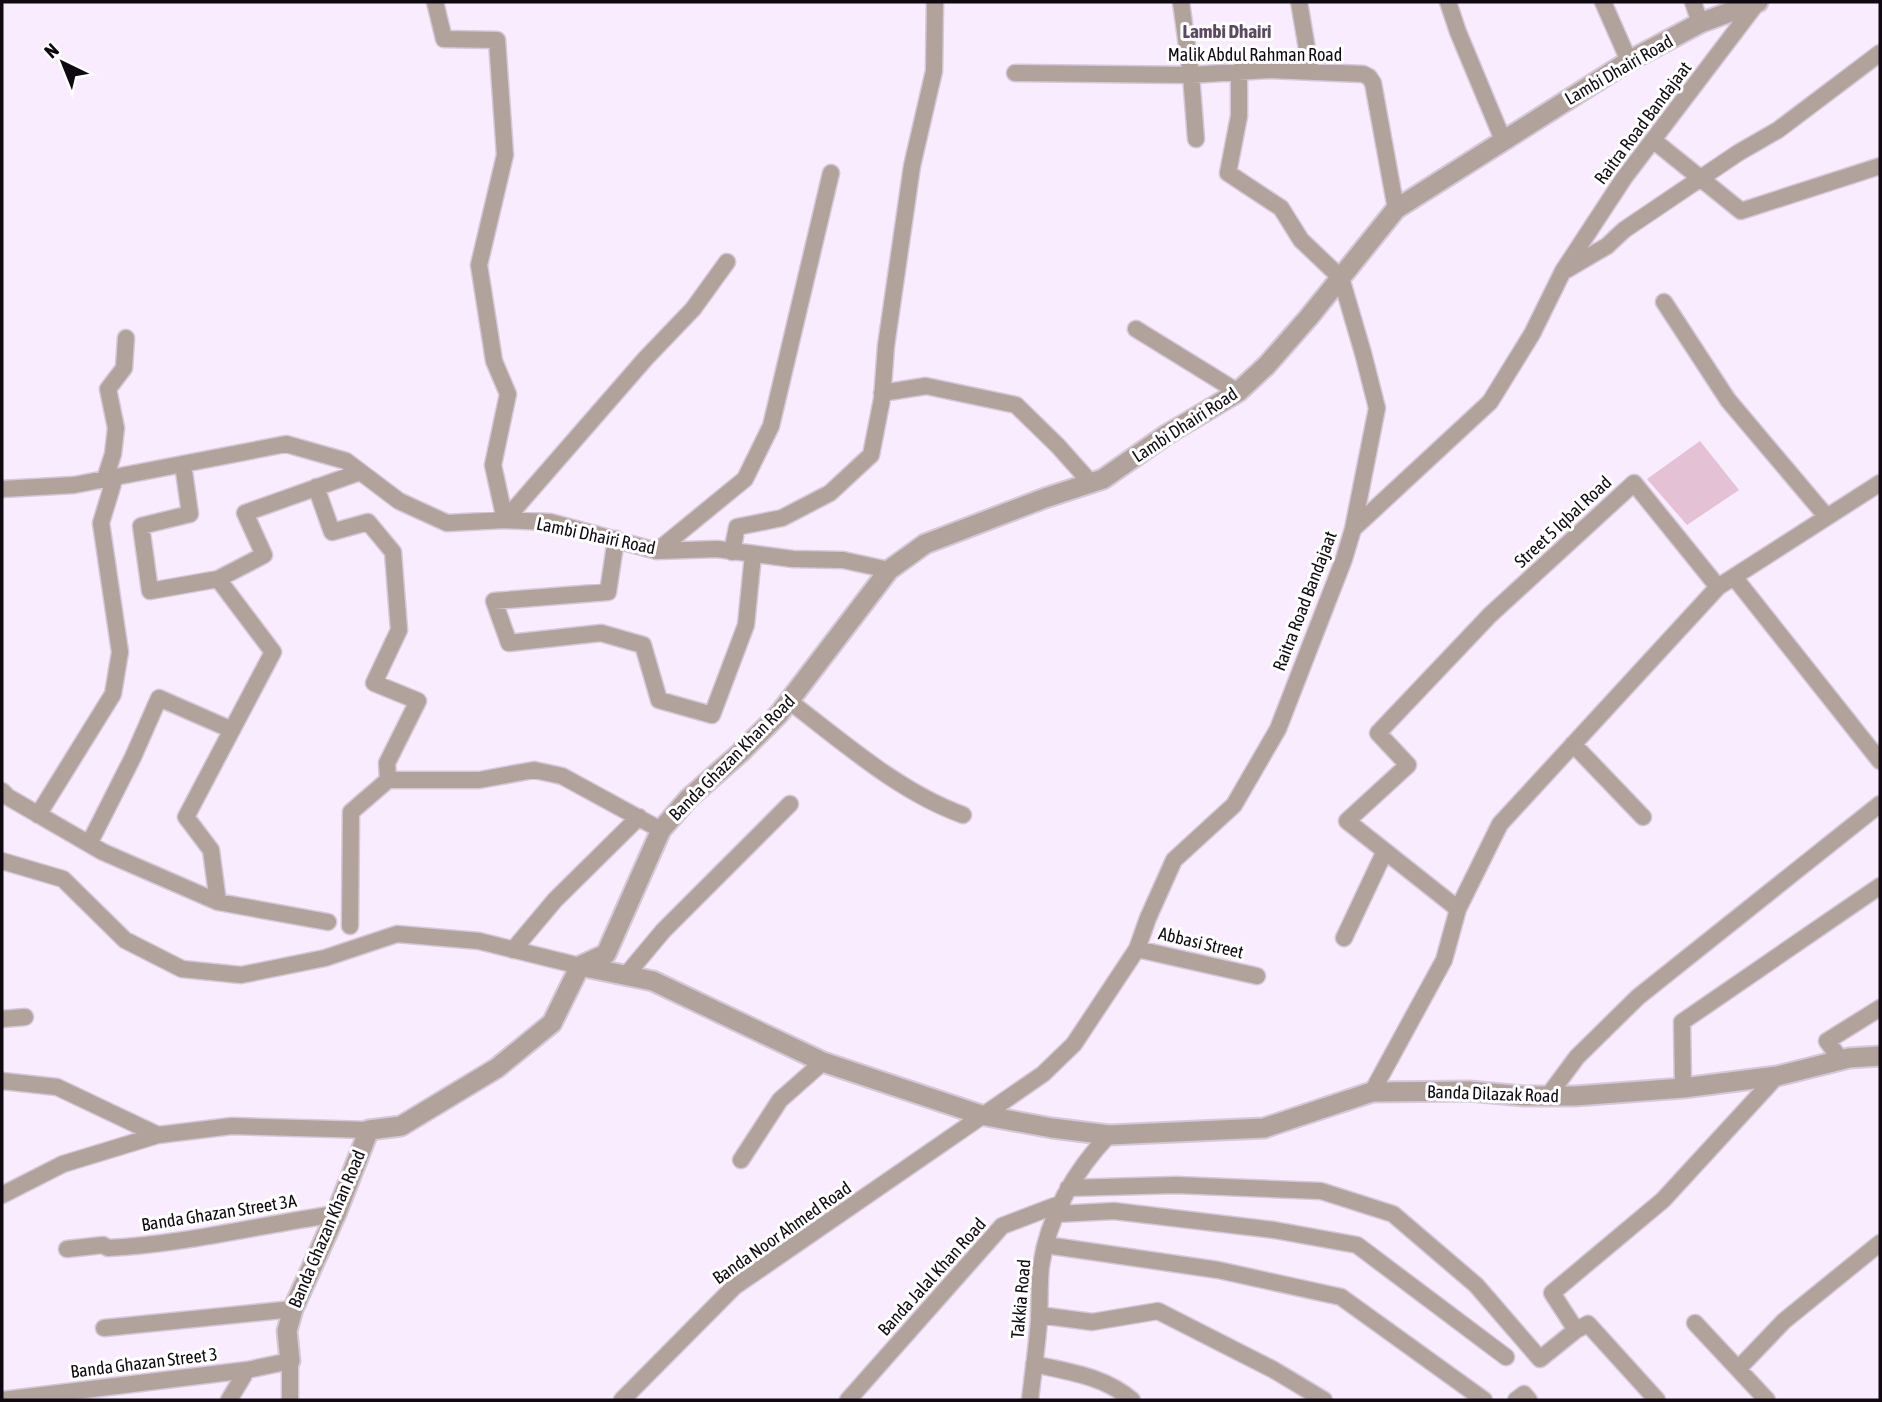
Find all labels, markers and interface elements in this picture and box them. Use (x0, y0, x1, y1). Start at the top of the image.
district label: Lambi Dhairi (1183, 20, 1271, 42)
north arrow (28, 28, 98, 98)
street label: Lambi Dhairi Road (1561, 30, 1676, 109)
text: N (40, 39, 63, 62)
street label: Malik Abdul Rahman Road (1168, 44, 1342, 65)
street label: Raitra Road Bandajaat (1590, 57, 1695, 188)
street label: Lambi Dhairi Road (1128, 383, 1241, 466)
street label: Street 5 Iqbal Road (1510, 471, 1615, 572)
street label: Lambi Dhairi Road (535, 513, 657, 558)
street label: Raitra Road Bandajaat (1268, 528, 1341, 674)
street label: Banda Ghazan Khan Road (664, 690, 799, 825)
street label: Abbasi Street (1157, 923, 1246, 962)
street label: Banda Dilazak Road (1427, 1081, 1559, 1106)
street label: Banda Ghazan Khan Road (284, 1147, 369, 1311)
street label: Banda Noor Ahmed Road (708, 1177, 855, 1288)
street label: Banda Ghazan Street 3A (140, 1190, 298, 1235)
street label: Banda Jalal Khan Road (873, 1214, 990, 1340)
street label: Takkia Road (1007, 1258, 1034, 1340)
street label: Banda Ghazan Street 3 (69, 1343, 219, 1382)

